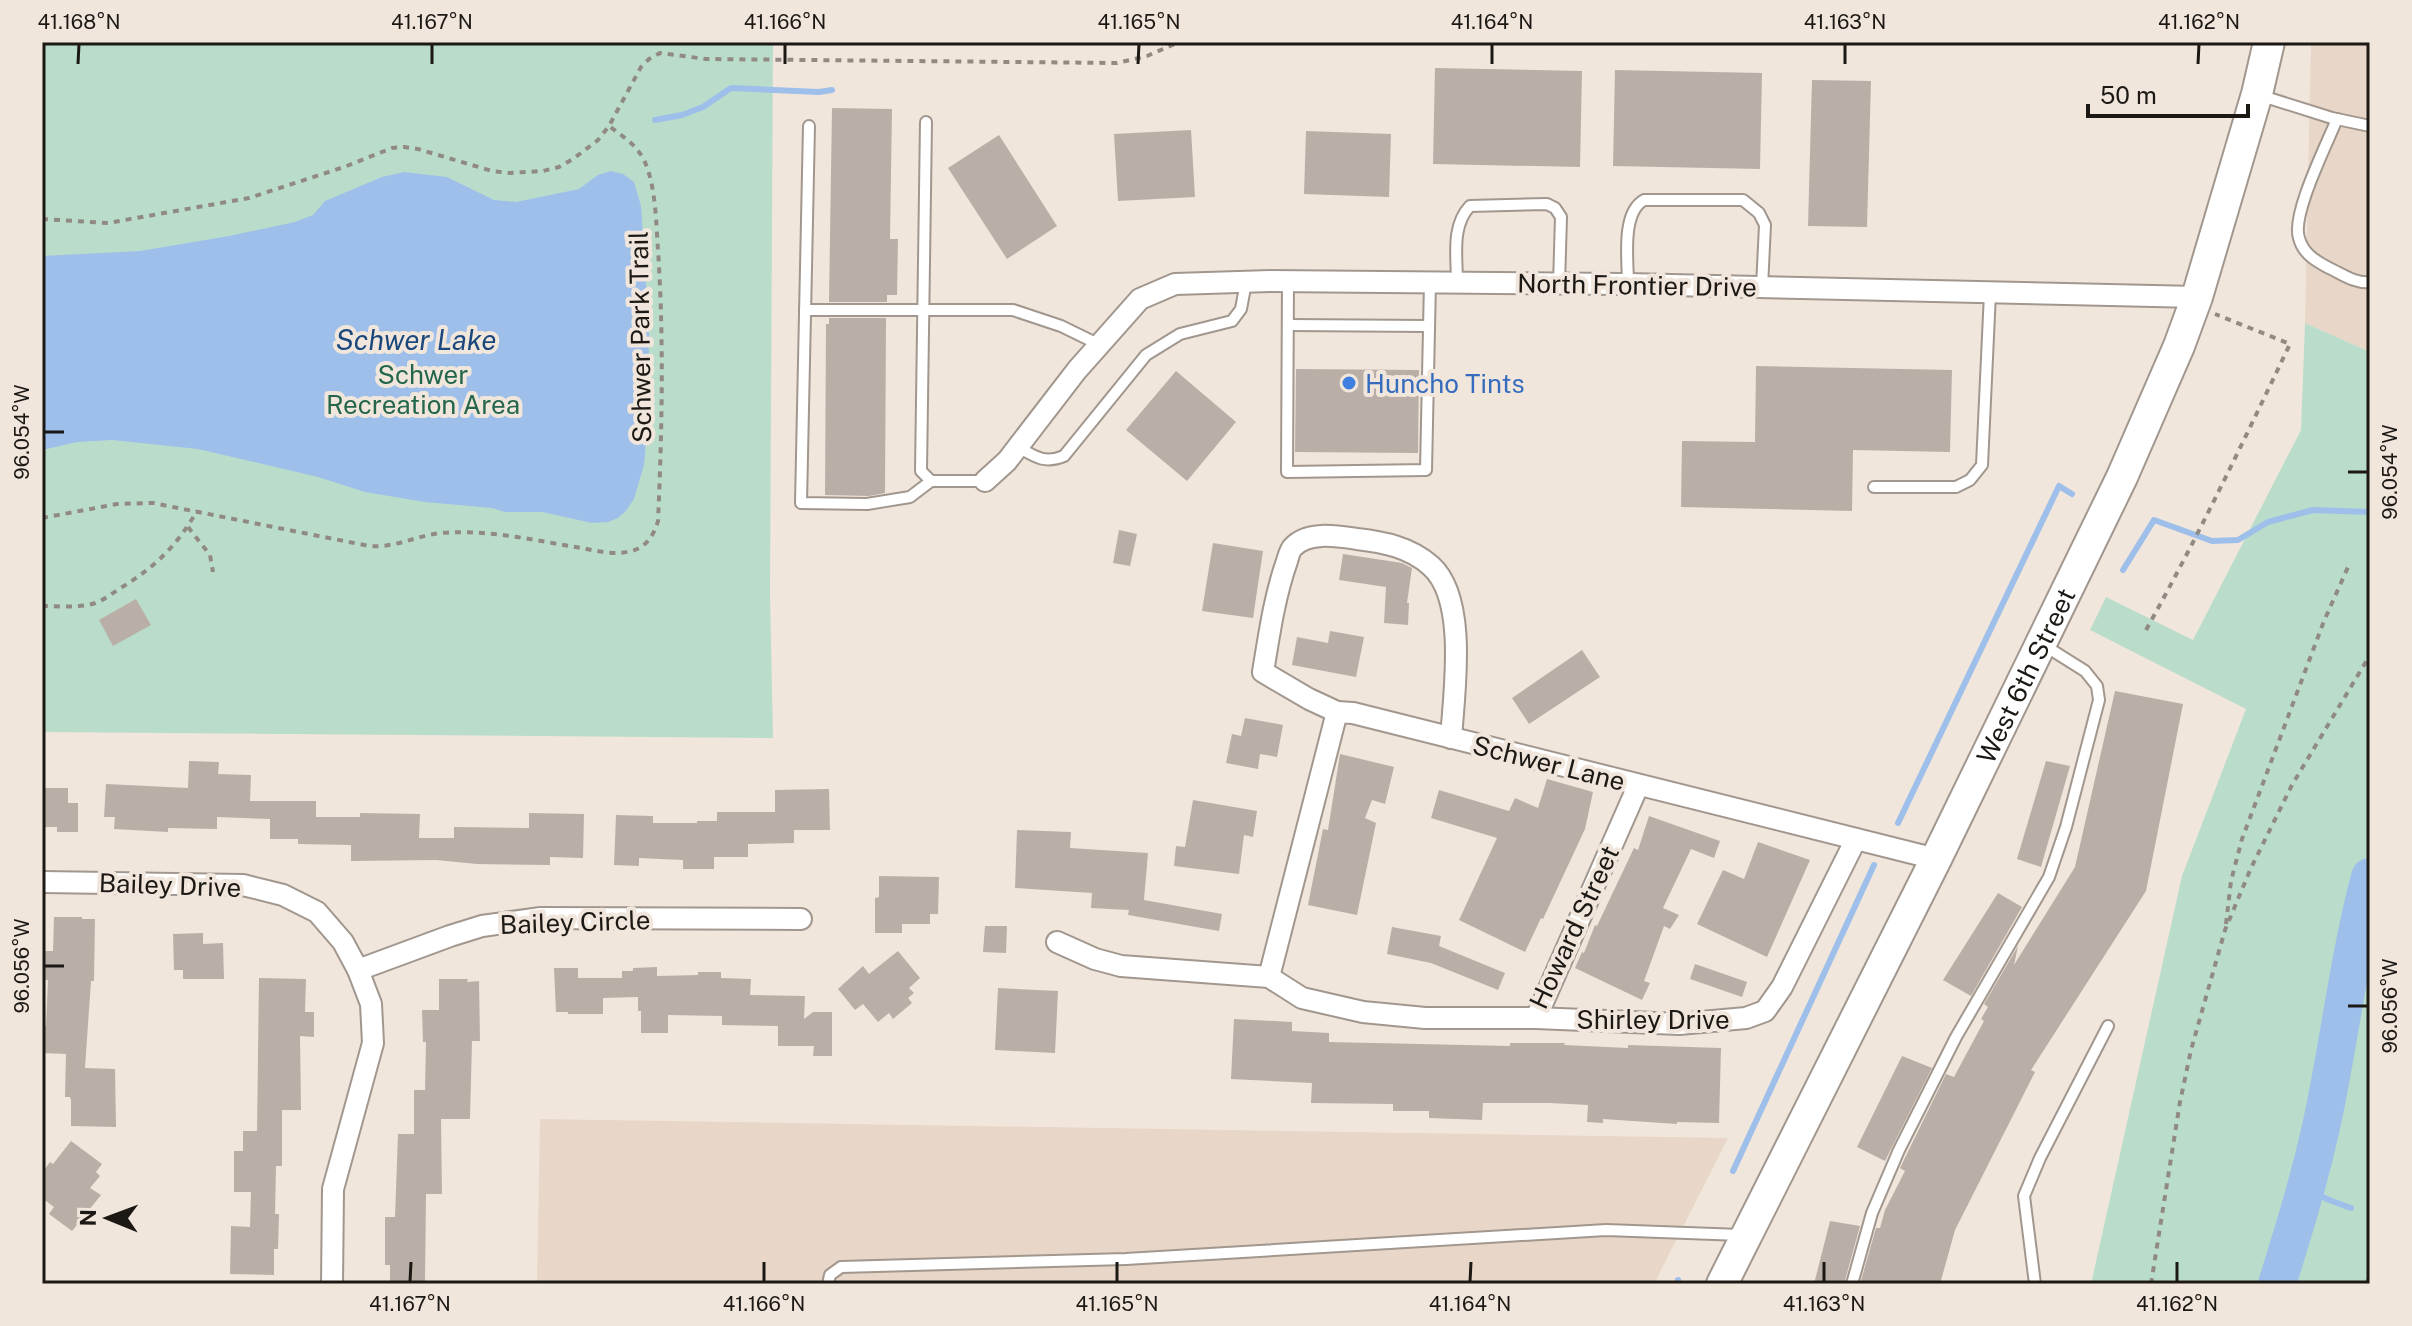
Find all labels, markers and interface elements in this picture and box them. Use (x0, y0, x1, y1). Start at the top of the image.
text: 41.168°N (38, 10, 120, 34)
text: 41.167°N (391, 10, 473, 34)
text: 41.166°N (744, 10, 826, 34)
text: 41.165°N (1098, 10, 1180, 34)
text: 41.164°N (1451, 10, 1533, 34)
text: 41.163°N (1804, 10, 1886, 34)
text: 41.162°N (2158, 10, 2240, 34)
scale bar (2088, 68, 2248, 118)
text: 50 m (2100, 81, 2157, 109)
street label: Schwer Park Trail (623, 231, 657, 443)
street label: North Frontier Drive (1517, 267, 1757, 303)
water label: Schwer Lake (335, 323, 497, 356)
park label: Schwer Recreation Area (326, 359, 520, 420)
place label: Huncho Tints (1365, 368, 1525, 399)
marker: Huncho Tints (1340, 374, 1358, 392)
text: 96.054°W (10, 384, 34, 480)
text: 96.054°W (2378, 424, 2402, 520)
street label: West 6th Street (1970, 583, 2081, 768)
street label: Schwer Lane (1470, 729, 1628, 797)
street label: Howard Street (1523, 841, 1625, 1013)
street label: Bailey Drive (98, 867, 242, 903)
street label: Bailey Circle (499, 904, 651, 940)
text: 96.056°W (10, 918, 34, 1014)
text: 96.056°W (2378, 958, 2402, 1054)
street label: Shirley Drive (1576, 1004, 1730, 1035)
north arrow (68, 1178, 148, 1258)
text: N (75, 1209, 101, 1226)
text: 41.167°N (369, 1292, 451, 1316)
text: 41.166°N (723, 1292, 805, 1316)
text: 41.165°N (1076, 1292, 1158, 1316)
text: 41.164°N (1429, 1292, 1511, 1316)
text: 41.163°N (1783, 1292, 1865, 1316)
text: 41.162°N (2136, 1292, 2218, 1316)

